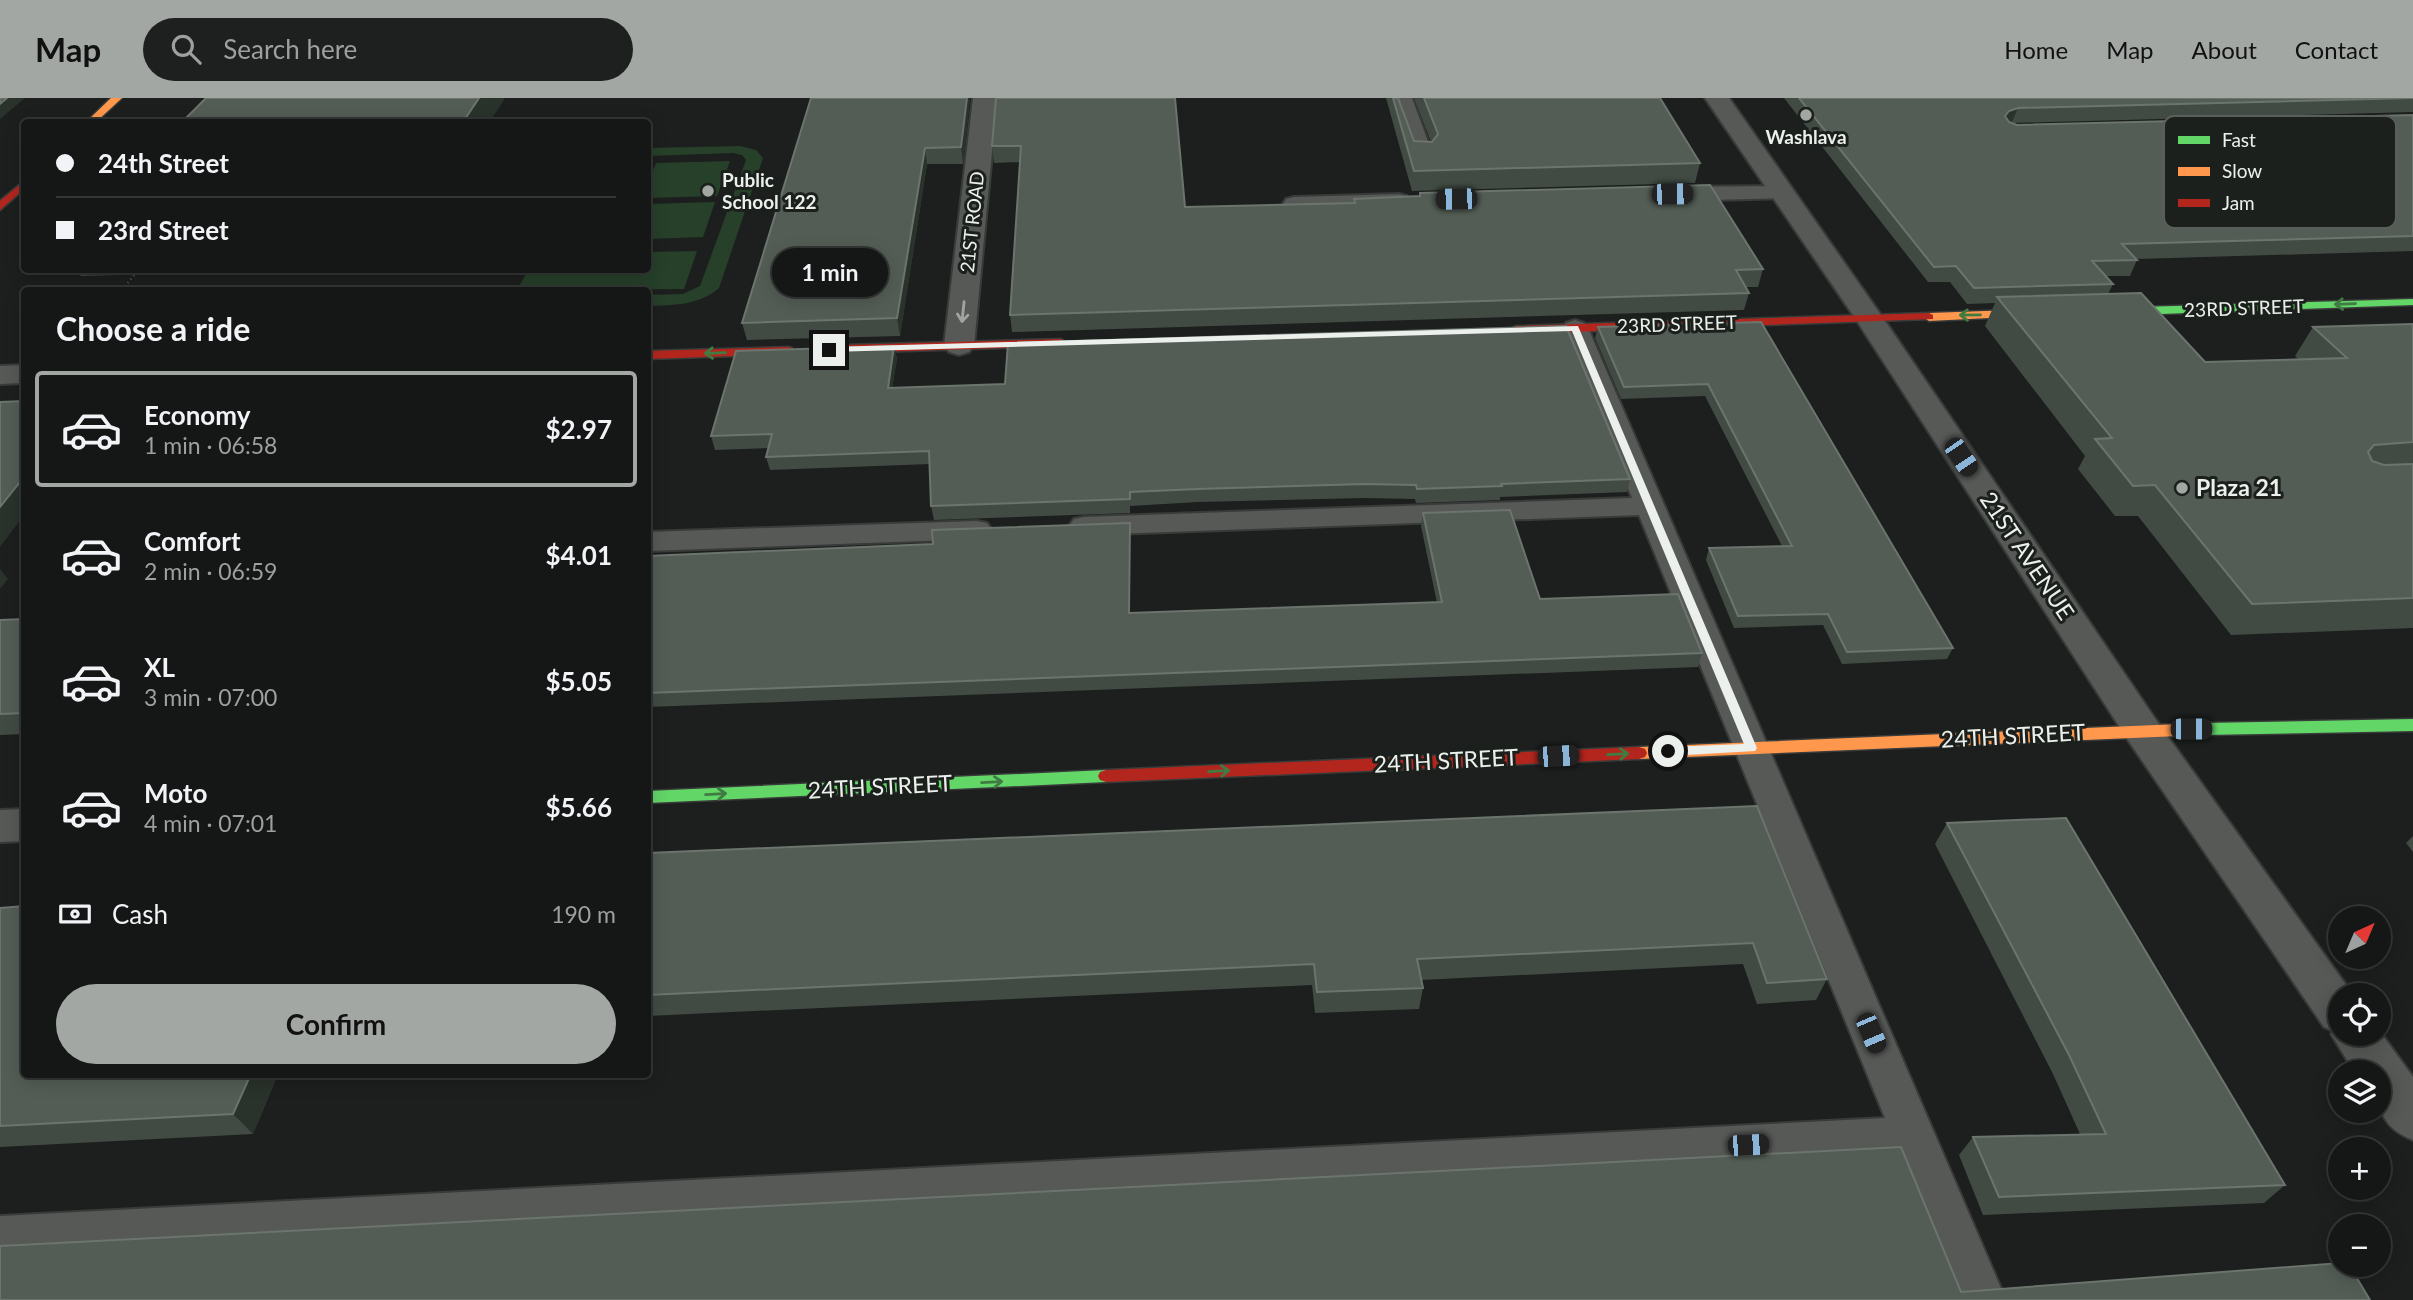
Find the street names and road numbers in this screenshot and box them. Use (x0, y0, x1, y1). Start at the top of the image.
street label: 21ST ROAD (955, 170, 988, 274)
street label: 23RD STREET (2184, 294, 2304, 321)
street label: 23RD STREET (1617, 310, 1737, 337)
street label: 21ST AVENUE (1975, 486, 2081, 625)
street label: 24TH STREET (1940, 717, 2086, 753)
street label: 24TH STREET (1373, 742, 1519, 778)
street label: 24TH STREET (807, 768, 953, 804)

